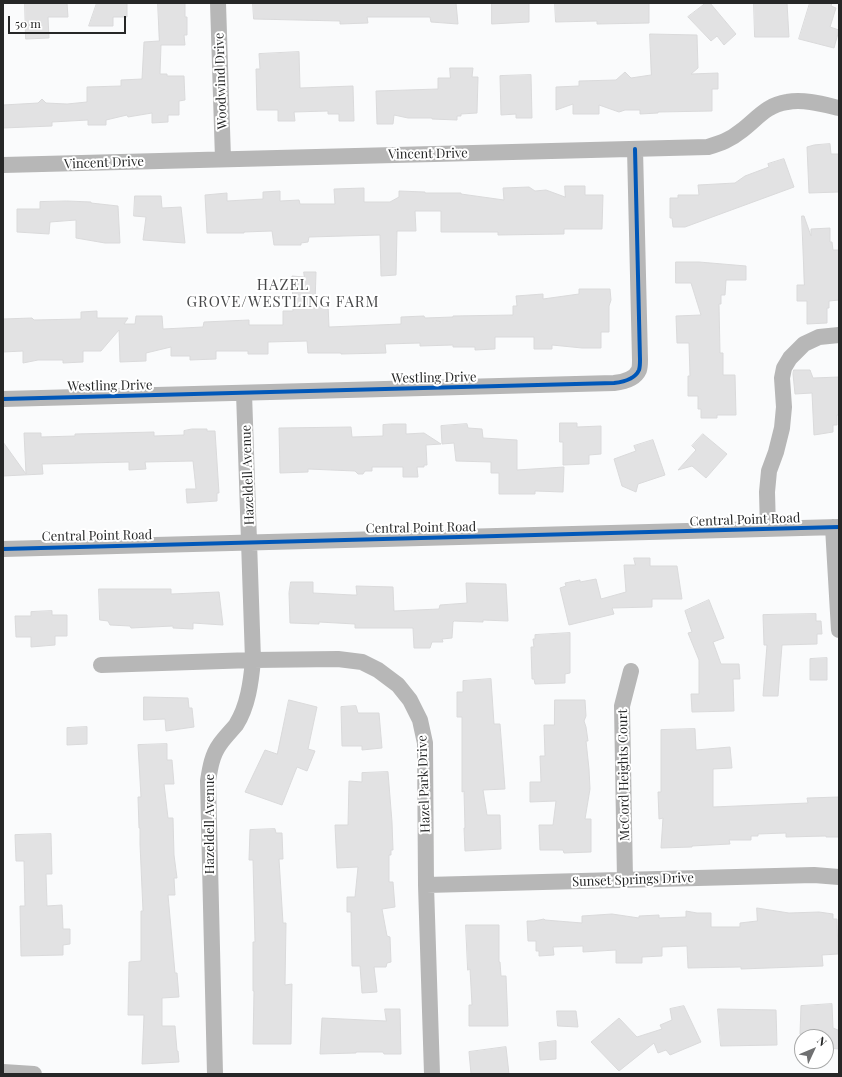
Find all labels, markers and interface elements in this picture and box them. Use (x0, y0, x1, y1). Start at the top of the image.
scale bar (10, 8, 128, 34)
text: 50 m (15, 15, 41, 31)
street label: Woodwind Drive (212, 32, 230, 130)
street label: Vincent Drive (388, 146, 468, 162)
street label: Vincent Drive (64, 154, 144, 172)
district label: HAZEL GROVE/WESTLING FARM (187, 276, 379, 311)
street label: Westling Drive (391, 369, 477, 387)
street label: Westling Drive (67, 377, 153, 395)
street label: Hazeldell Avenue (238, 425, 258, 525)
street label: Central Point Road (689, 510, 801, 530)
street label: Central Point Road (366, 519, 476, 537)
street label: Central Point Road (42, 527, 152, 545)
street label: McCord Heights Court (615, 709, 633, 841)
street label: Hazel Park Drive (415, 735, 433, 833)
street label: Hazeldell Avenue (202, 774, 218, 874)
street label: Sunset Springs Drive (572, 870, 694, 890)
north arrow (794, 1029, 834, 1069)
text: N (814, 1033, 830, 1049)

